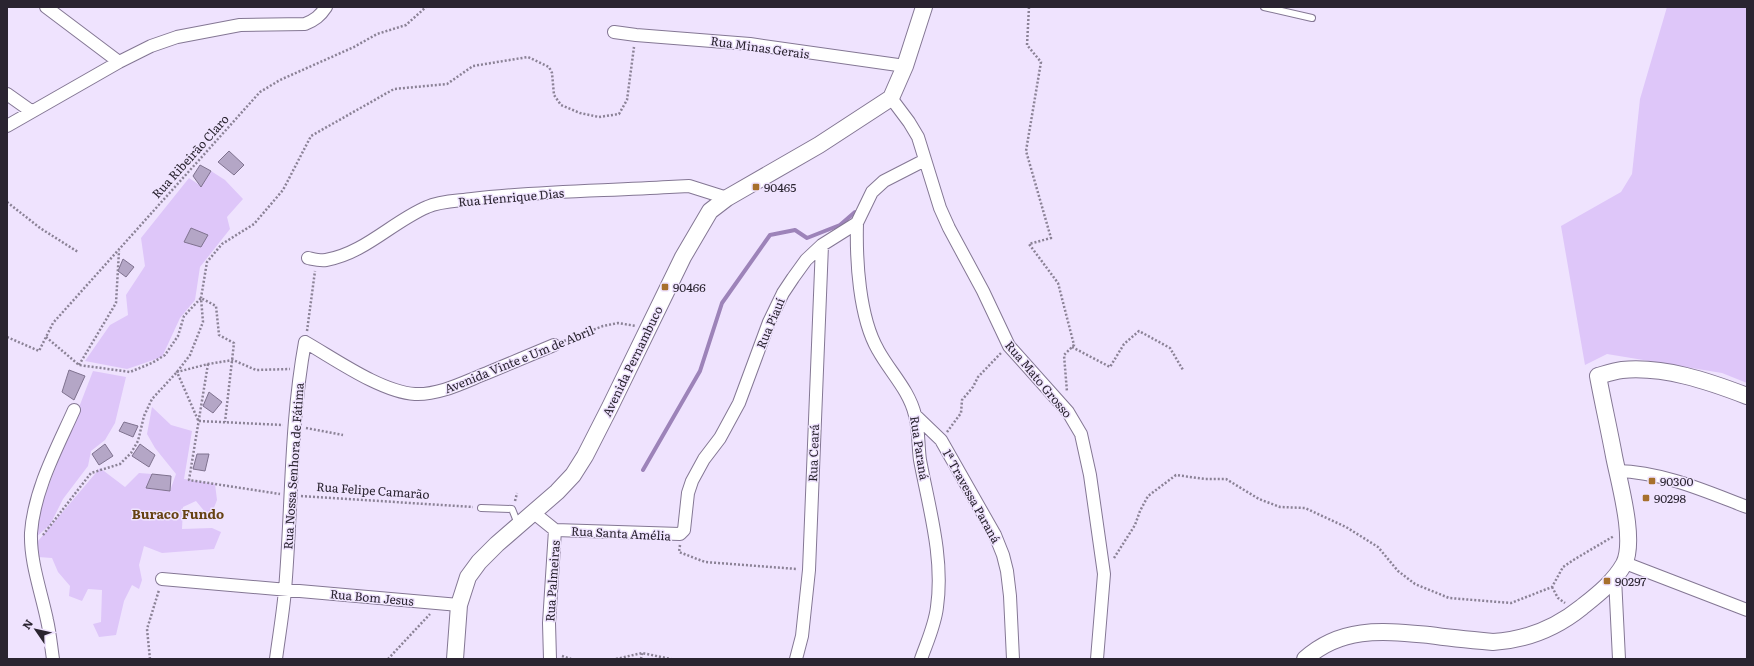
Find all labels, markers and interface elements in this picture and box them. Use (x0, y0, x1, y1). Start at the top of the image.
street label: Rua Minas Gerais (710, 31, 811, 63)
street label: Rua Ribeirão Claro (147, 110, 233, 202)
place label: 90465 (764, 178, 796, 196)
marker: 90465 (751, 182, 761, 192)
street label: Rua Henrique Dias (457, 183, 565, 211)
place label: 90466 (673, 278, 706, 296)
marker: 90466 (660, 282, 670, 292)
street label: Rua Piauí (751, 295, 789, 351)
street label: Avenida Pernambuco (597, 303, 667, 419)
street label: Avenida Vinte e Um de Abril (441, 321, 597, 397)
street label: Rua Mato Grosso (1001, 336, 1077, 422)
street label: Rua Nossa Senhora de Fátima (278, 382, 308, 550)
street label: Rua Paraná (906, 415, 934, 482)
street label: Rua Ceará (803, 423, 823, 482)
street label: 1ª Travessa Paraná (939, 446, 1006, 547)
place label: 90300 (1660, 472, 1693, 490)
marker: 90300 (1647, 476, 1657, 486)
street label: Rua Felipe Camarão (316, 477, 430, 503)
place label: 90298 (1654, 489, 1686, 507)
marker: 90298 (1641, 493, 1651, 503)
district label: Buraco Fundo (132, 504, 224, 523)
street label: Rua Santa Amélia (571, 521, 672, 545)
street label: Rua Palmeiras (540, 539, 564, 622)
place label: 90297 (1615, 572, 1646, 590)
marker: 90297 (1602, 576, 1612, 586)
street label: Rua Bom Jesus (329, 584, 415, 610)
north arrow (16, 610, 56, 650)
text: N (18, 616, 36, 632)

